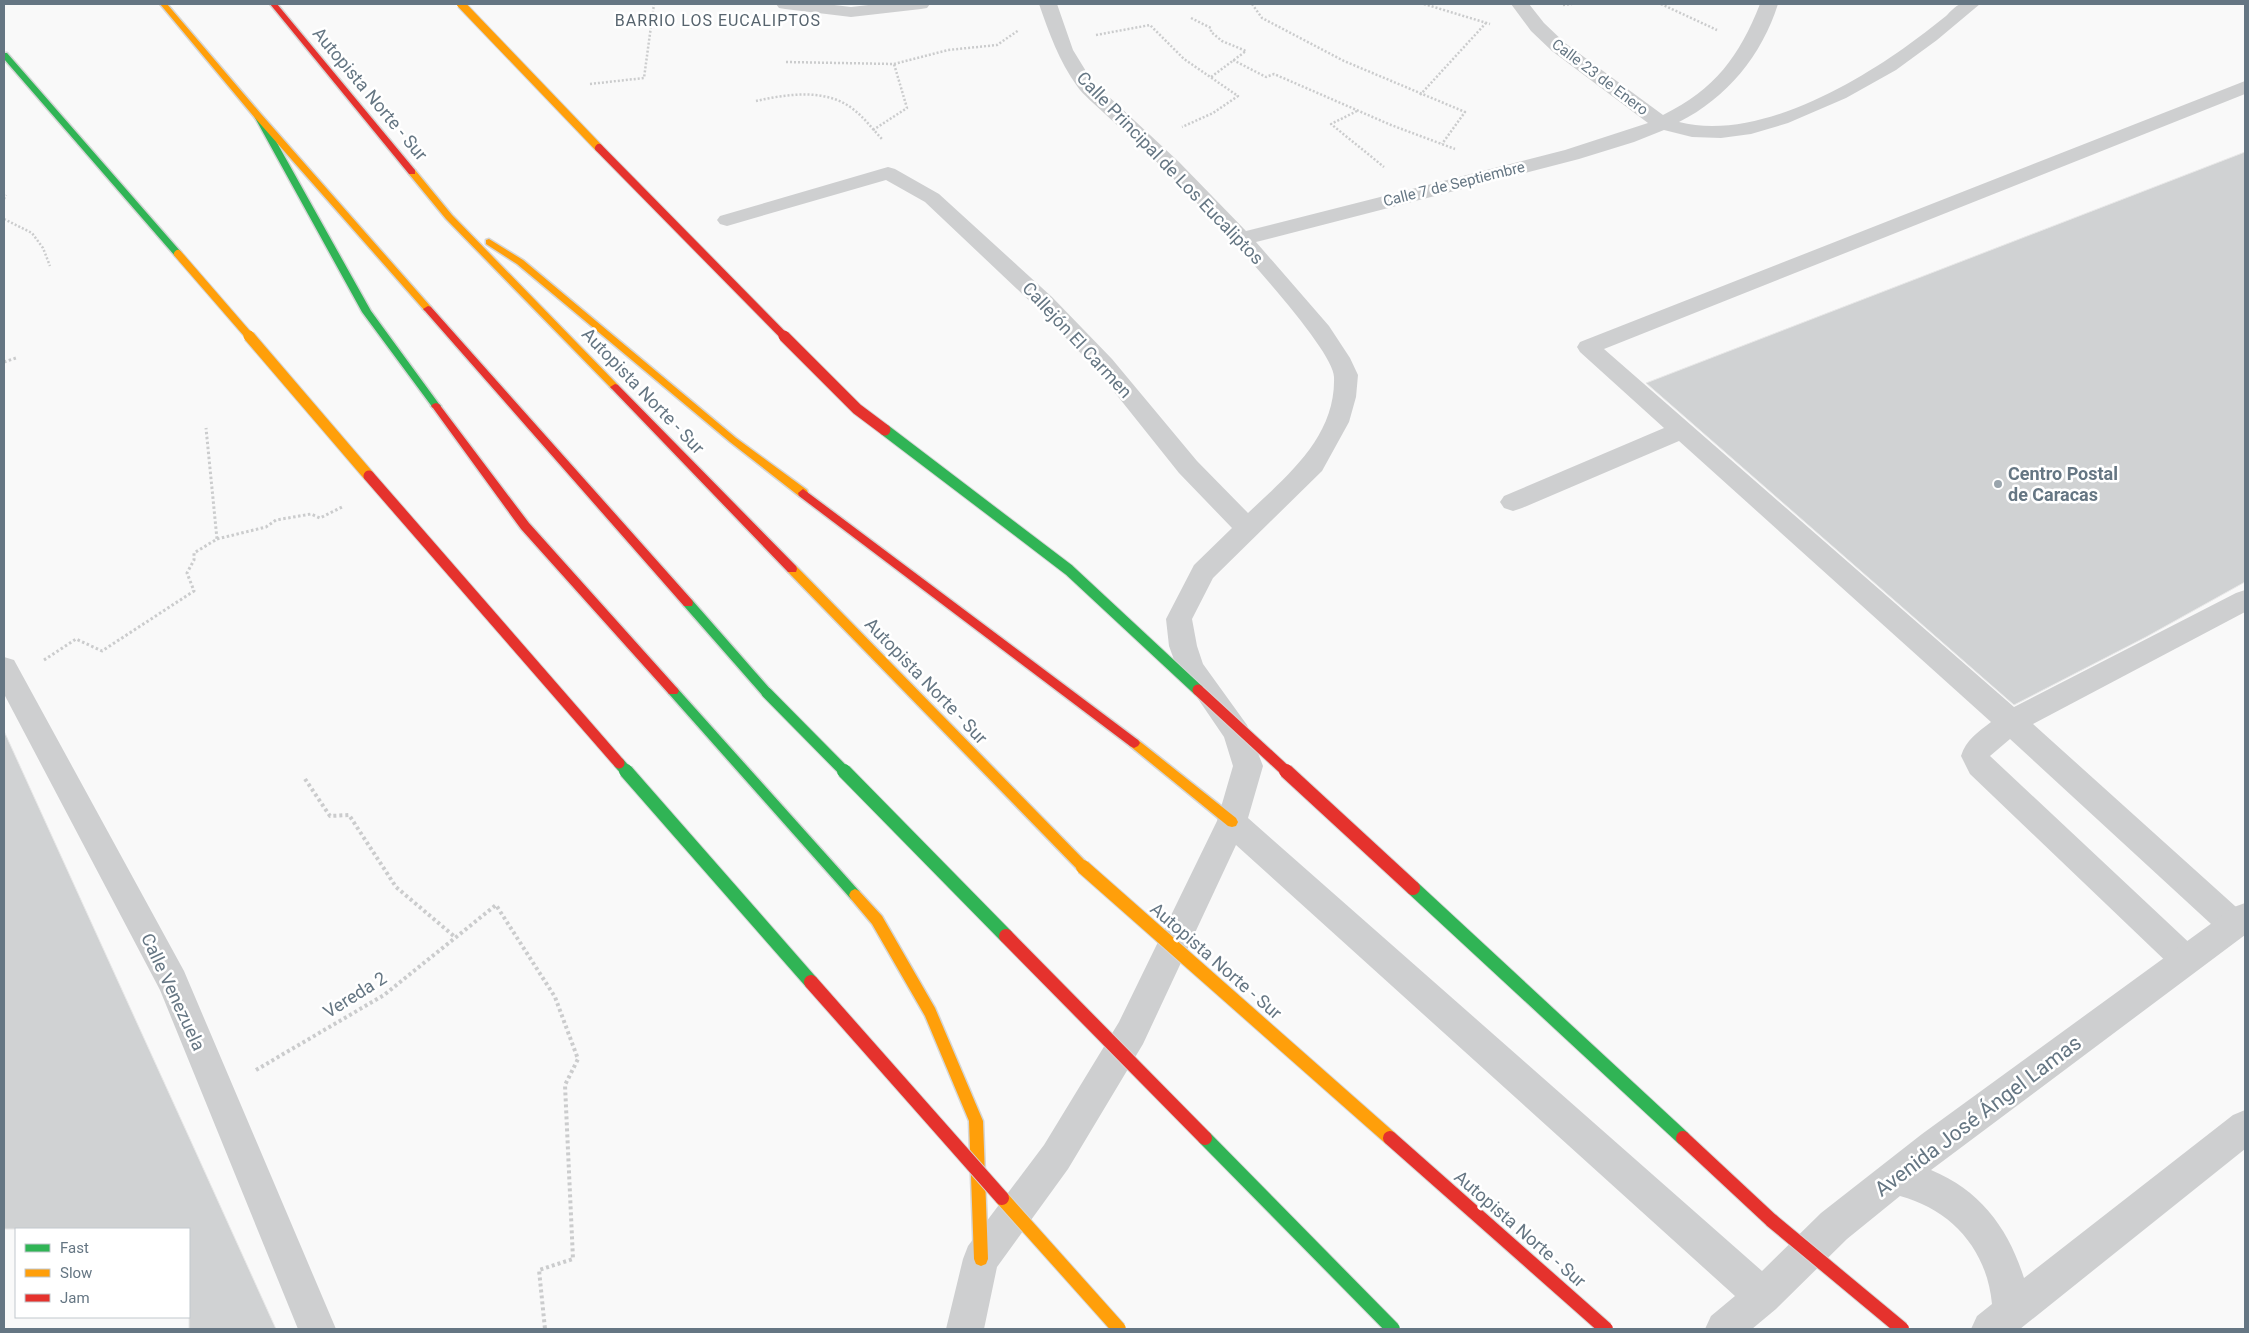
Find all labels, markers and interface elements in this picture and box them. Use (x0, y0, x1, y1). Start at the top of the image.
district label: BARRIO LOS EUCALIPTOS (615, 11, 821, 30)
street label: Autopista Norte - Sur (309, 23, 432, 164)
street label: Calle 23 de Enero (1548, 35, 1652, 119)
street label: Calle Principal de Los Eucaliptos (1073, 67, 1268, 268)
street label: Calle 7 de Septiembre (1381, 158, 1527, 210)
street label: Callejón El Carmen (1018, 277, 1136, 402)
street label: Autopista Norte - Sur (578, 323, 709, 458)
place label: Centro Postal de Caracas (2008, 463, 2118, 505)
marker: Centro Postal de Caracas (1992, 478, 2004, 490)
street label: Autopista Norte - Sur (861, 613, 992, 748)
street label: Autopista Norte - Sur (1146, 898, 1286, 1023)
street label: Calle Venezuela (137, 930, 210, 1054)
street label: Vereda 2 (319, 967, 390, 1022)
street label: Avenida José Ángel Lamas (1870, 1031, 2086, 1201)
street label: Autopista Norte - Sur (1450, 1166, 1590, 1291)
legend (15, 1228, 190, 1318)
text: Fast (60, 1239, 89, 1257)
text: Slow (60, 1264, 92, 1282)
text: Jam (60, 1289, 90, 1307)

